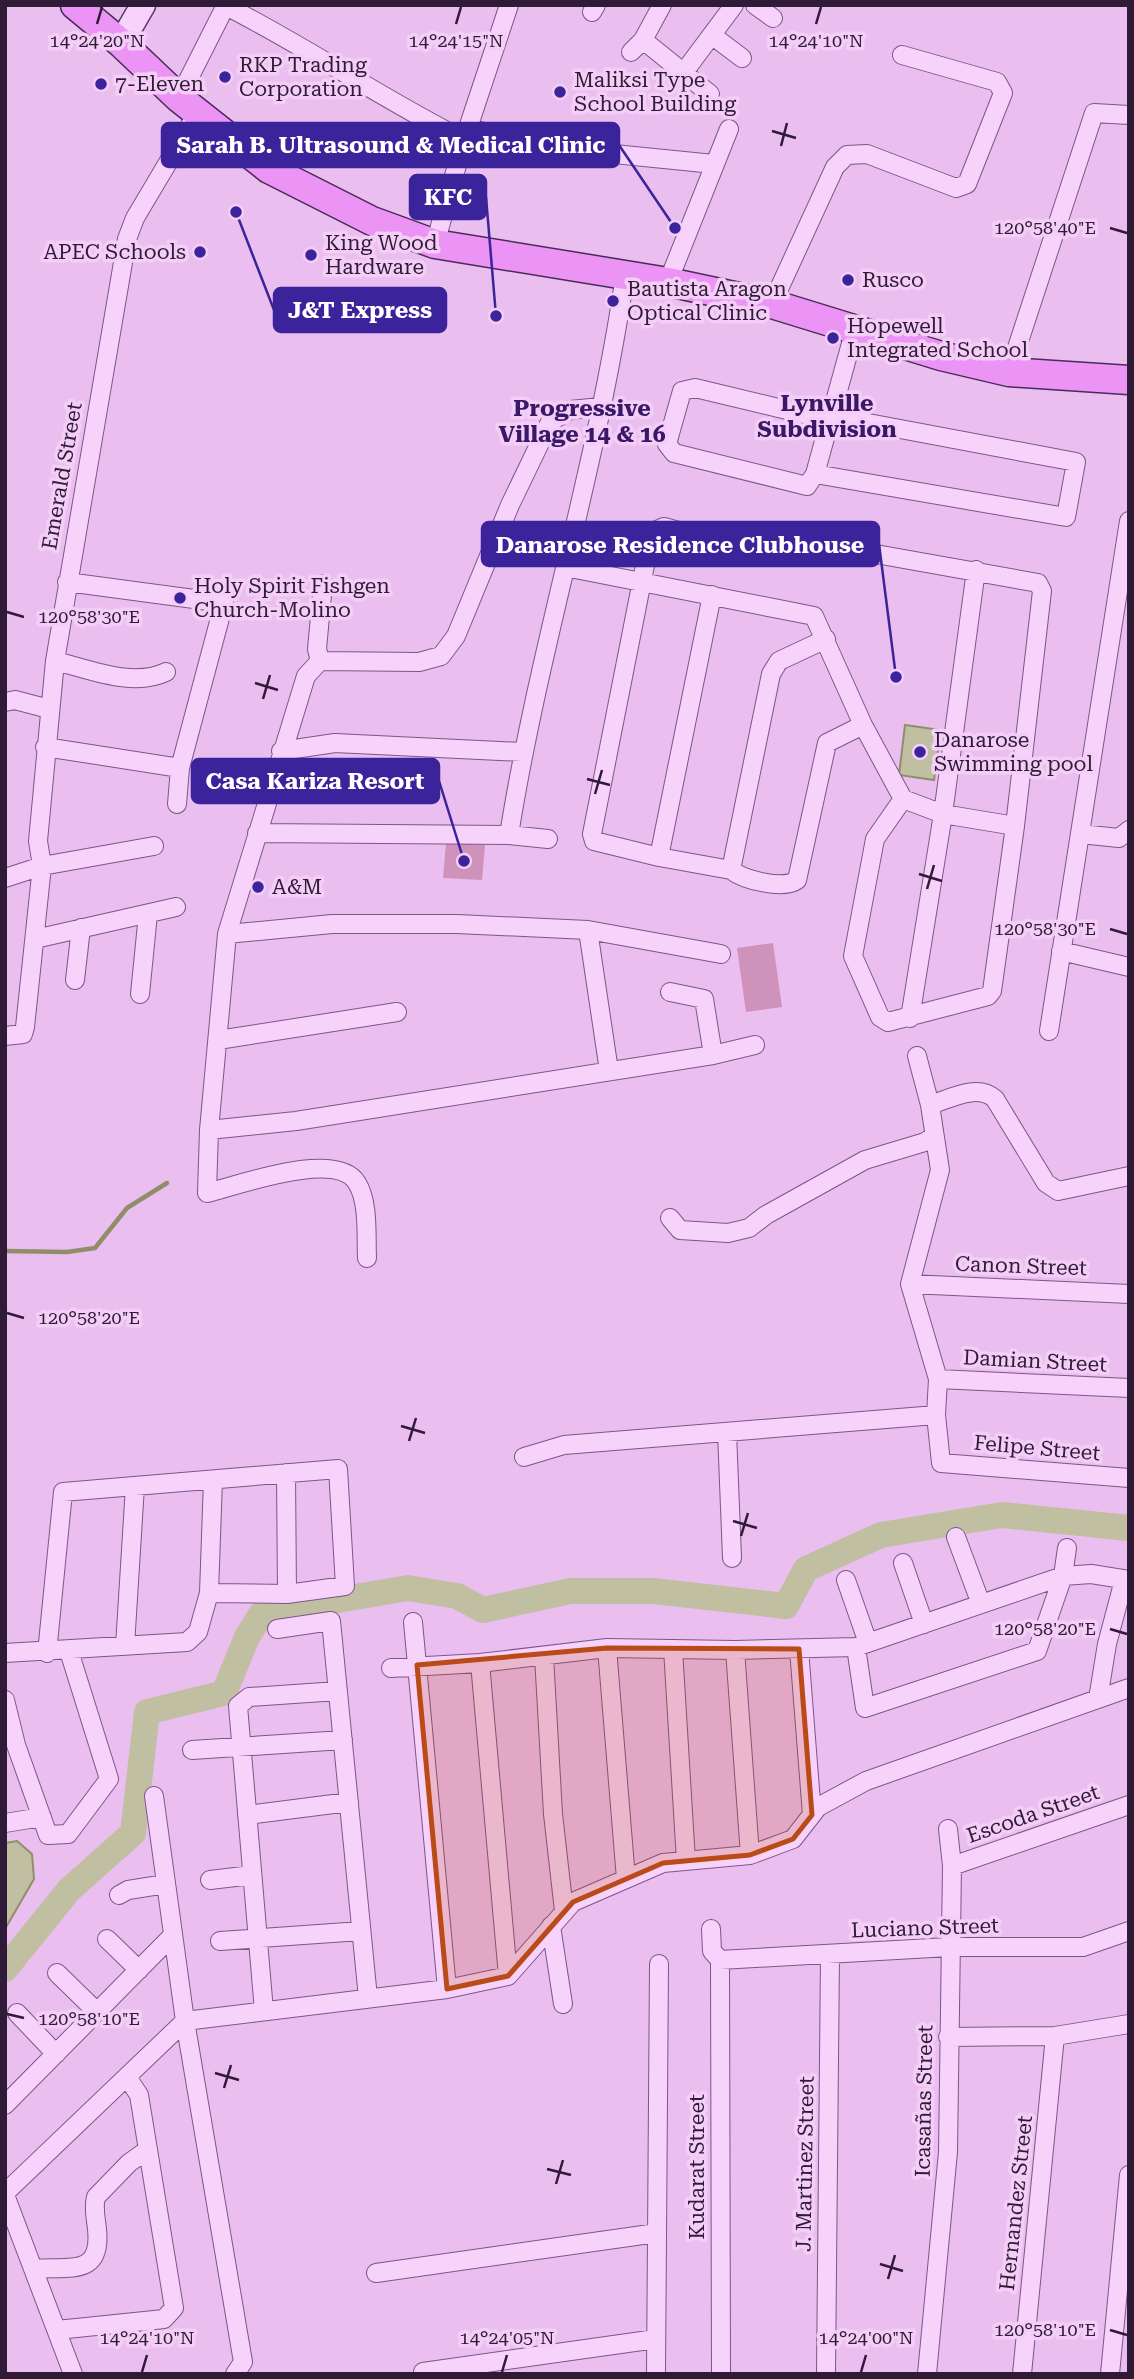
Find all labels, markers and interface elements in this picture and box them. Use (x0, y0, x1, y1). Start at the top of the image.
text: 14°24'20"N (50, 30, 144, 51)
text: 14°24'15"N (409, 30, 503, 51)
text: 14°24'10"N (769, 30, 863, 51)
place label: RKP Trading Corporation (239, 53, 367, 101)
place label: Maliksi Type School Building (574, 68, 736, 116)
marker: RKP Trading Corporation (217, 69, 233, 85)
place label: 7-Eleven (115, 72, 205, 96)
marker: 7-Eleven (93, 76, 109, 92)
marker: Maliksi Type School Building (552, 84, 568, 100)
callout: Sarah B. Ultrasound & Medical Clinic (162, 123, 619, 167)
text: Sarah B. Ultrasound & Medical Clinic (176, 132, 606, 159)
callout: KFC (410, 175, 486, 219)
text: KFC (424, 184, 472, 211)
text: 120°58'40"E (994, 217, 1096, 238)
place label: King Wood Hardware (325, 231, 438, 279)
place label: APEC Schools (43, 240, 186, 264)
marker: APEC Schools (192, 244, 208, 260)
marker: King Wood Hardware (303, 247, 319, 263)
place label: Rusco (862, 268, 924, 292)
marker: Rusco (840, 272, 856, 288)
place label: Bautista Aragon Optical Clinic (627, 277, 787, 325)
callout: J&T Express (274, 288, 446, 332)
marker: Bautista Aragon Optical Clinic (605, 293, 621, 309)
text: J&T Express (288, 297, 432, 324)
place label: Hopewell Integrated School (847, 314, 1029, 362)
marker: Hopewell Integrated School (825, 330, 841, 346)
district label: Lynville Subdivision (757, 390, 897, 443)
district label: Progressive Village 14 & 16 (498, 395, 666, 448)
street label: Emerald Street (37, 400, 87, 552)
callout: Danarose Residence Clubhouse (482, 522, 879, 566)
text: Danarose Residence Clubhouse (496, 532, 864, 559)
place label: Holy Spirit Fishgen Church-Molino (194, 574, 390, 622)
marker: Holy Spirit Fishgen Church-Molino (172, 590, 188, 606)
text: 120°58'30"E (38, 606, 140, 627)
place label: Danarose Swimming pool (934, 728, 1093, 776)
marker: Danarose Swimming pool (912, 744, 928, 760)
callout: Casa Kariza Resort (192, 759, 439, 803)
text: Casa Kariza Resort (206, 768, 424, 795)
place label: A&M (272, 875, 322, 899)
marker: A&M (250, 879, 266, 895)
text: 120°58'30"E (994, 918, 1096, 939)
street label: Canon Street (955, 1252, 1088, 1280)
text: 120°58'20"E (38, 1307, 140, 1328)
street label: Damian Street (963, 1345, 1108, 1377)
street label: Felipe Street (973, 1431, 1101, 1466)
text: 120°58'20"E (994, 1618, 1096, 1639)
street label: Escoda Street (964, 1780, 1103, 1848)
street label: Luciano Street (851, 1913, 999, 1943)
text: 120°58'10"E (38, 2008, 140, 2029)
street label: Icasañas Street (911, 2024, 937, 2177)
street label: J. Martinez Street (791, 2076, 819, 2252)
street label: Kudarat Street (685, 2094, 709, 2240)
street label: Hernandez Street (995, 2114, 1037, 2292)
text: 120°58'10"E (994, 2319, 1096, 2340)
text: 14°24'10"N (100, 2327, 194, 2348)
text: 14°24'05"N (460, 2327, 554, 2348)
text: 14°24'00"N (819, 2327, 913, 2348)

